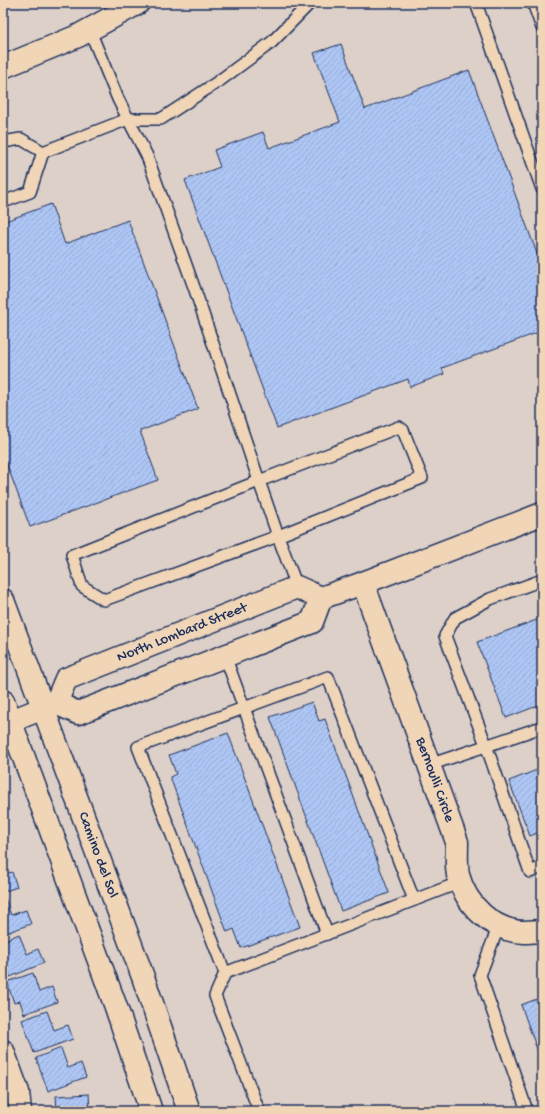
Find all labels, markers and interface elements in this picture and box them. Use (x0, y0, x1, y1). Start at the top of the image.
street label: North Lombard Street (114, 598, 252, 667)
street label: Bernoulli Circle (410, 734, 458, 825)
street label: Camino del Sol (74, 809, 122, 900)

